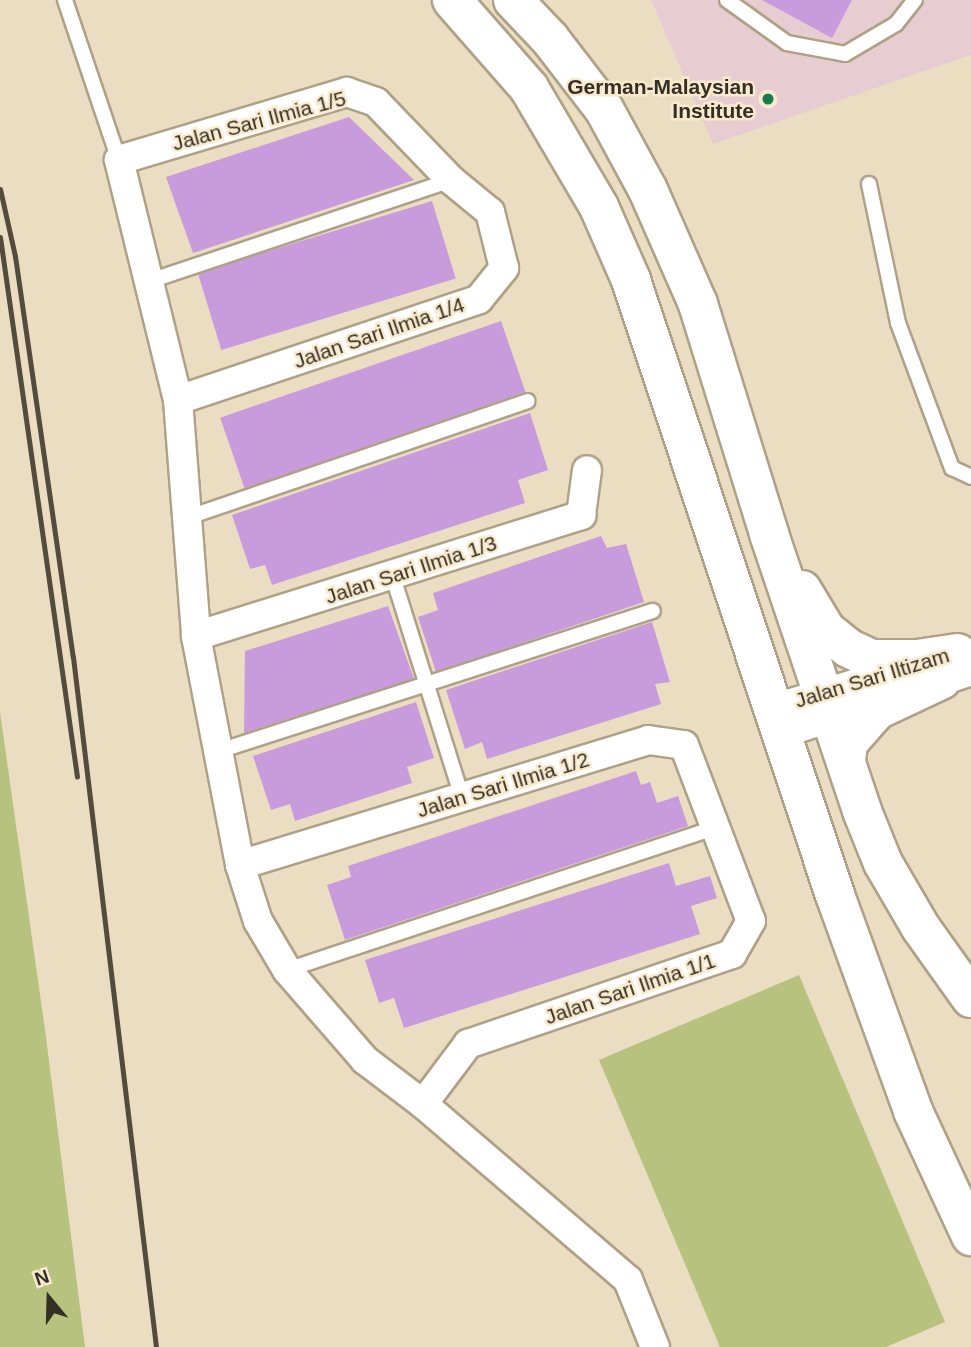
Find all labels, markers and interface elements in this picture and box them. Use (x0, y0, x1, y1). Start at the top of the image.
place label: German-Malaysian Institute (567, 74, 754, 124)
street label: Jalan Sari Ilmia 1/5 (169, 86, 349, 156)
marker: German-Malaysian Institute (760, 91, 776, 107)
street label: Jalan Sari Ilmia 1/4 (290, 292, 468, 374)
street label: Jalan Sari Ilmia 1/3 (322, 530, 500, 610)
street label: Jalan Sari Iltizam (792, 643, 952, 713)
street label: Jalan Sari Ilmia 1/2 (414, 747, 592, 823)
street label: Jalan Sari Ilmia 1/1 (541, 948, 719, 1030)
north arrow (14, 1263, 84, 1333)
text: N (32, 1266, 52, 1290)

